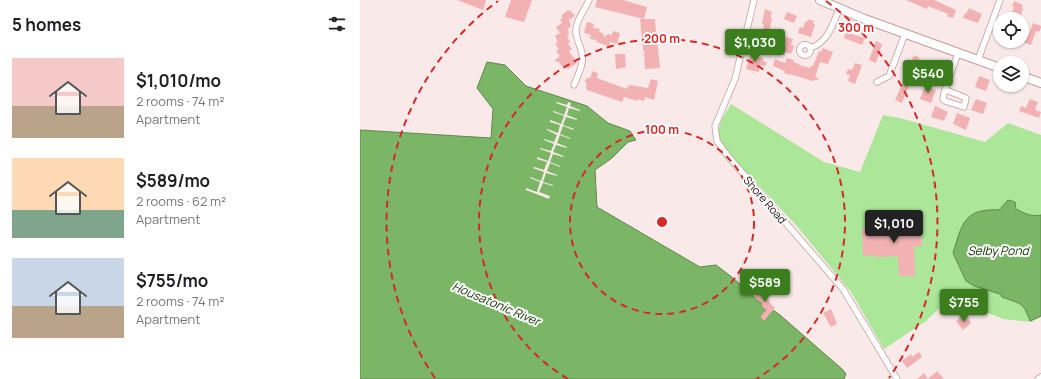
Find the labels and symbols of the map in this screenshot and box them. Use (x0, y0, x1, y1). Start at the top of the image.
text: 300 m (838, 19, 874, 36)
pin: $1,030 (722, 29, 788, 63)
text: 200 m (644, 30, 680, 47)
pin: $540 (904, 60, 952, 94)
text: 100 m (645, 121, 679, 138)
street label: Shore Road (741, 173, 790, 227)
pin: $1,010 (861, 210, 927, 244)
centre of rings (655, 215, 669, 229)
water label: Selby Pond (967, 242, 1031, 259)
pin: $589 (741, 269, 789, 303)
water label: Housatonic River (450, 277, 544, 330)
pin: $755 (940, 289, 988, 323)

